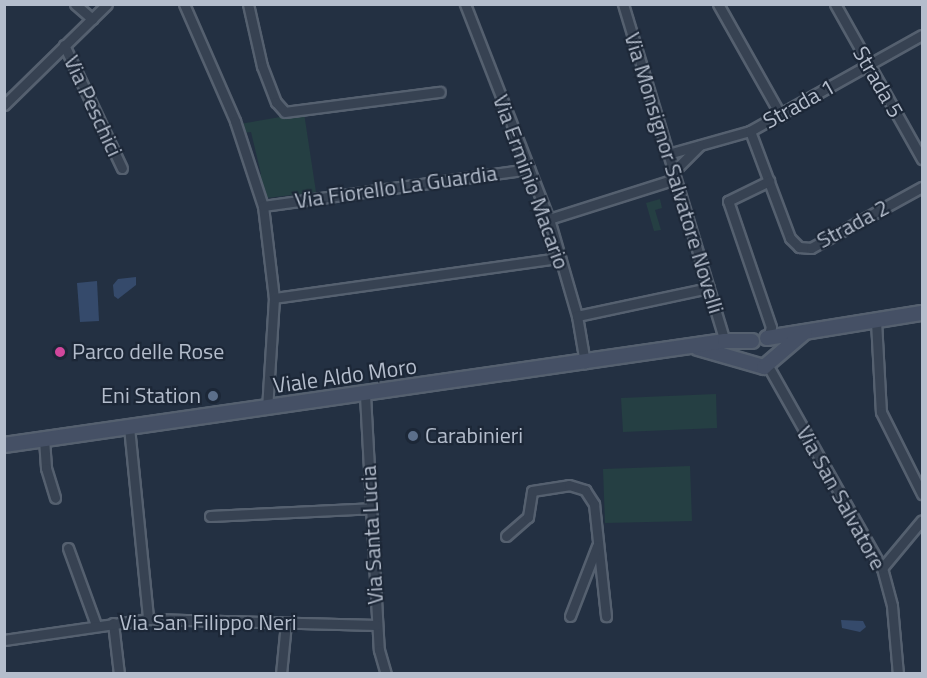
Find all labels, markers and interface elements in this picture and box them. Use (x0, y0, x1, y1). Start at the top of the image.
street label: Via Monsignor Salvatore Novelli (619, 29, 729, 317)
street label: Strada 5 (847, 42, 909, 122)
street label: Via Peschici (58, 51, 128, 161)
street label: Strada 1 (759, 74, 839, 134)
street label: Via Erminio Macario (487, 91, 575, 273)
street label: Via Fiorello La Guardia (293, 160, 499, 214)
street label: Strada 2 (812, 194, 894, 254)
place label: Parco delle Rose (72, 339, 224, 365)
marker: Parco delle Rose (53, 345, 67, 359)
street label: Viale Aldo Moro (271, 353, 419, 399)
place label: Eni Station (101, 383, 201, 409)
marker: Eni Station (206, 389, 220, 403)
street label: Via San Salvatore (791, 421, 891, 575)
place label: Carabinieri (425, 423, 523, 449)
marker: Carabinieri (406, 429, 420, 443)
street label: Via Santa Lucia (355, 465, 389, 605)
street label: Via San Filippo Neri (119, 610, 297, 636)

